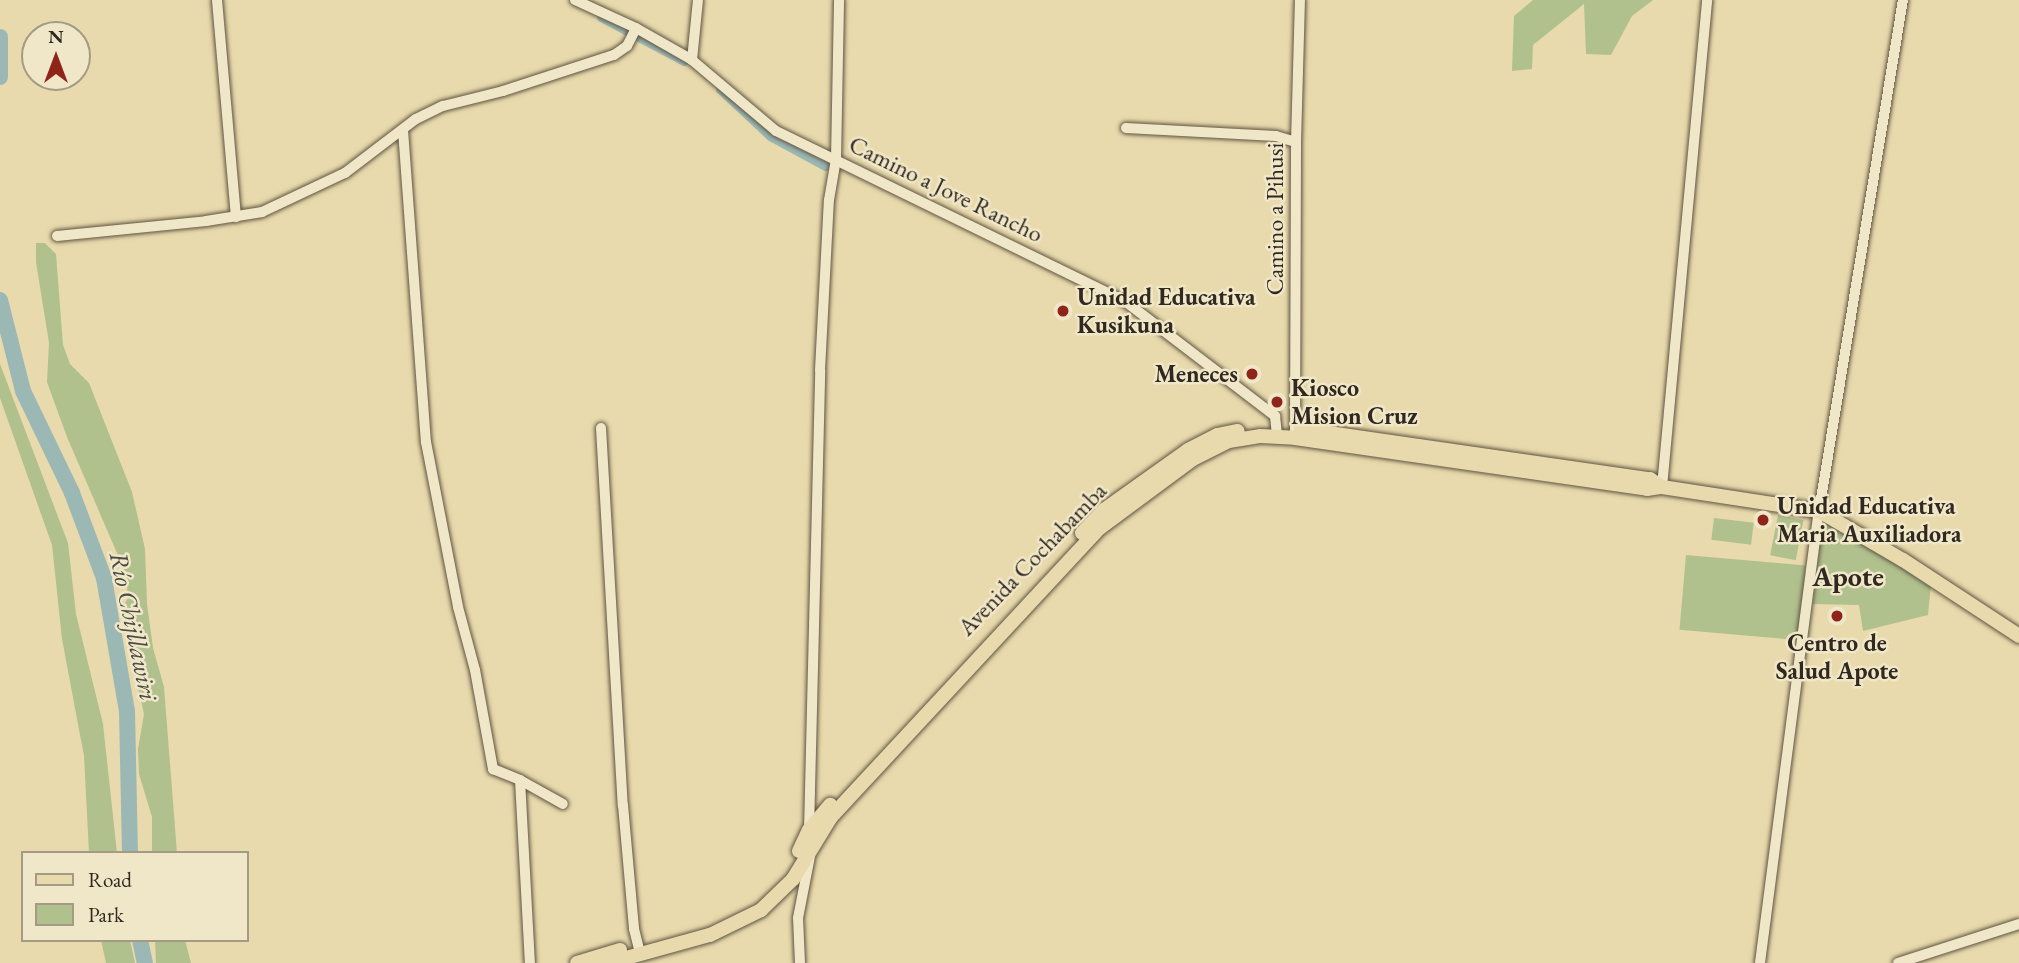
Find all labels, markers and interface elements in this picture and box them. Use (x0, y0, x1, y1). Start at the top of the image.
north arrow (21, 21, 91, 91)
text: N (48, 24, 64, 49)
street label: Camino a Jove Rancho (844, 130, 1048, 248)
street label: Camino a Pihusi (1261, 143, 1289, 295)
place label: Unidad Educativa Kusikuna (1077, 283, 1256, 339)
marker: Unidad Educativa Kusikuna (1055, 303, 1071, 319)
place label: Meneces (1154, 360, 1238, 388)
marker: Meneces (1244, 366, 1260, 382)
place label: Kiosco Mision Cruz (1291, 374, 1418, 430)
marker: Kiosco Mision Cruz (1269, 394, 1285, 410)
street label: Avenida Cochabamba (952, 477, 1112, 641)
place label: Unidad Educativa Maria Auxiliadora (1777, 492, 1961, 548)
marker: Unidad Educativa Maria Auxiliadora (1755, 512, 1771, 528)
water label: Río Chijllawiri (102, 549, 164, 703)
district label: Apote (1812, 559, 1884, 593)
marker: Centro de Salud Apote (1827, 606, 1847, 626)
place label: Centro de Salud Apote (1776, 629, 1898, 685)
legend (21, 851, 248, 942)
text: Road (88, 866, 132, 893)
text: Park (88, 901, 124, 928)

